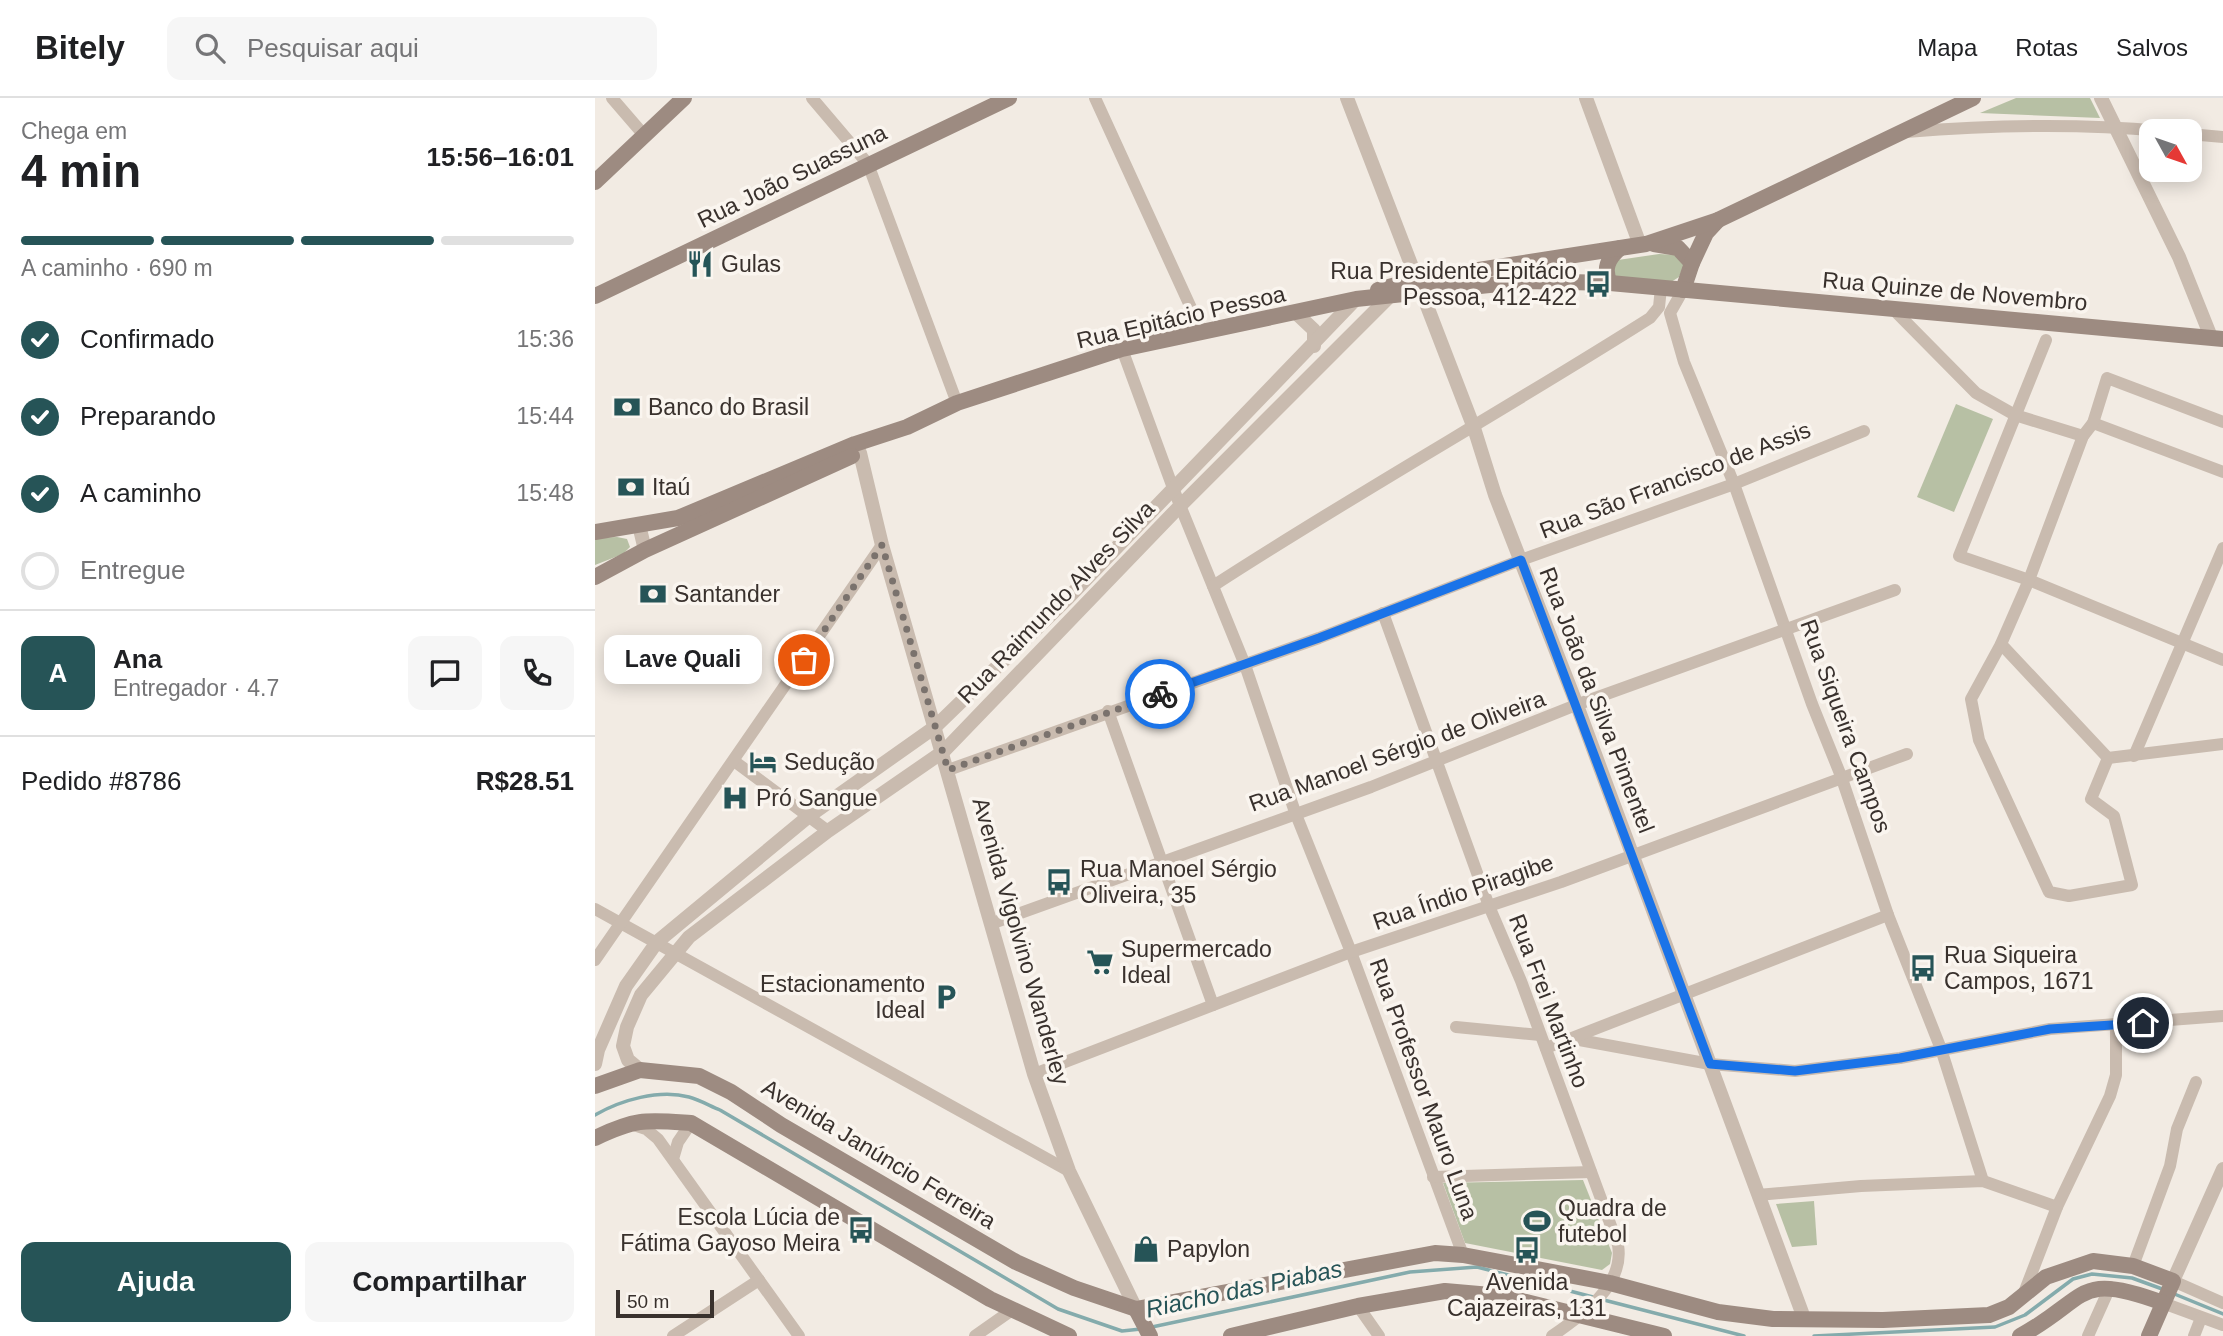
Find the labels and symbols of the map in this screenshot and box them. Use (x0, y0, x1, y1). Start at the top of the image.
street label: Rua João Suassuna (693, 119, 891, 233)
north arrow (2139, 119, 2201, 182)
restaurant icon: Gulas (685, 249, 715, 279)
place label: Gulas (721, 251, 781, 277)
place label: Rua Presidente Epitácio Pessoa, 412-422 (1330, 258, 1577, 310)
street label: Rua Quinze de Novembro (1821, 266, 2089, 316)
bus stop icon: Rua Presidente Epitácio Pessoa, 412-422 (1583, 269, 1613, 299)
street label: Rua Epitácio Pessoa (1074, 280, 1288, 354)
bank icon: Banco do Brasil (612, 392, 642, 422)
place label: Banco do Brasil (648, 394, 809, 420)
street label: Rua São Francisco de Assis (1536, 416, 1814, 544)
bank icon: Itaú (616, 472, 646, 502)
place label: Itaú (652, 474, 690, 500)
street label: Rua Raimundo Alves Silva (953, 495, 1160, 709)
street label: Rua João da Silva Pimentel (1534, 563, 1660, 837)
bank icon: Santander (638, 579, 668, 609)
place label: Santander (674, 581, 780, 607)
street label: Rua Siqueira Campos (1795, 616, 1897, 836)
pin (774, 630, 834, 690)
callout: Lave Quali (605, 636, 762, 684)
courier (1125, 659, 1195, 729)
street label: Rua Manoel Sérgio de Oliveira (1245, 685, 1549, 817)
hotel icon: Sedução (748, 747, 778, 777)
place label: Sedução (784, 749, 875, 775)
hospital icon: Pró Sangue (720, 783, 750, 813)
place label: Pró Sangue (756, 785, 877, 811)
street label: Avenida Vigolvino Wanderley (968, 794, 1075, 1088)
street label: Rua Índio Piragibe (1369, 849, 1557, 935)
place label: Rua Manoel Sérgio Oliveira, 35 (1080, 856, 1277, 908)
bus stop icon: Rua Manoel Sérgio Oliveira, 35 (1044, 867, 1074, 897)
street label: Rua Frei Martinho (1504, 910, 1594, 1092)
place label: Supermercado Ideal (1121, 936, 1272, 988)
place label: Rua Siqueira Campos, 1671 (1944, 942, 2094, 994)
supermarket icon: Supermercado Ideal (1085, 947, 1115, 977)
bus stop icon: Rua Siqueira Campos, 1671 (1908, 953, 1938, 983)
street label: Rua Professor Mauro Luna (1365, 955, 1484, 1223)
place label: Estacionamento Ideal (760, 971, 925, 1023)
parking icon: Estacionamento Ideal (931, 982, 961, 1012)
pin (2113, 993, 2173, 1053)
street label: Avenida Janúncio Ferreira (757, 1074, 1001, 1234)
place label: Quadra de futebol (1558, 1195, 1667, 1247)
place label: Escola Lúcia de Fátima Gayoso Meira (620, 1204, 840, 1256)
sports icon: Quadra de futebol (1522, 1206, 1552, 1236)
bus stop icon: Escola Lúcia de Fátima Gayoso Meira (846, 1215, 876, 1245)
shop icon: Papylon (1131, 1234, 1161, 1264)
bus stop icon: Avenida Cajazeiras, 131 (1512, 1235, 1542, 1265)
place label: Papylon (1167, 1236, 1250, 1262)
water label: Riacho das Piabas (1143, 1255, 1345, 1323)
place label: Avenida Cajazeiras, 131 (1447, 1269, 1607, 1321)
scale bar (616, 1287, 714, 1319)

